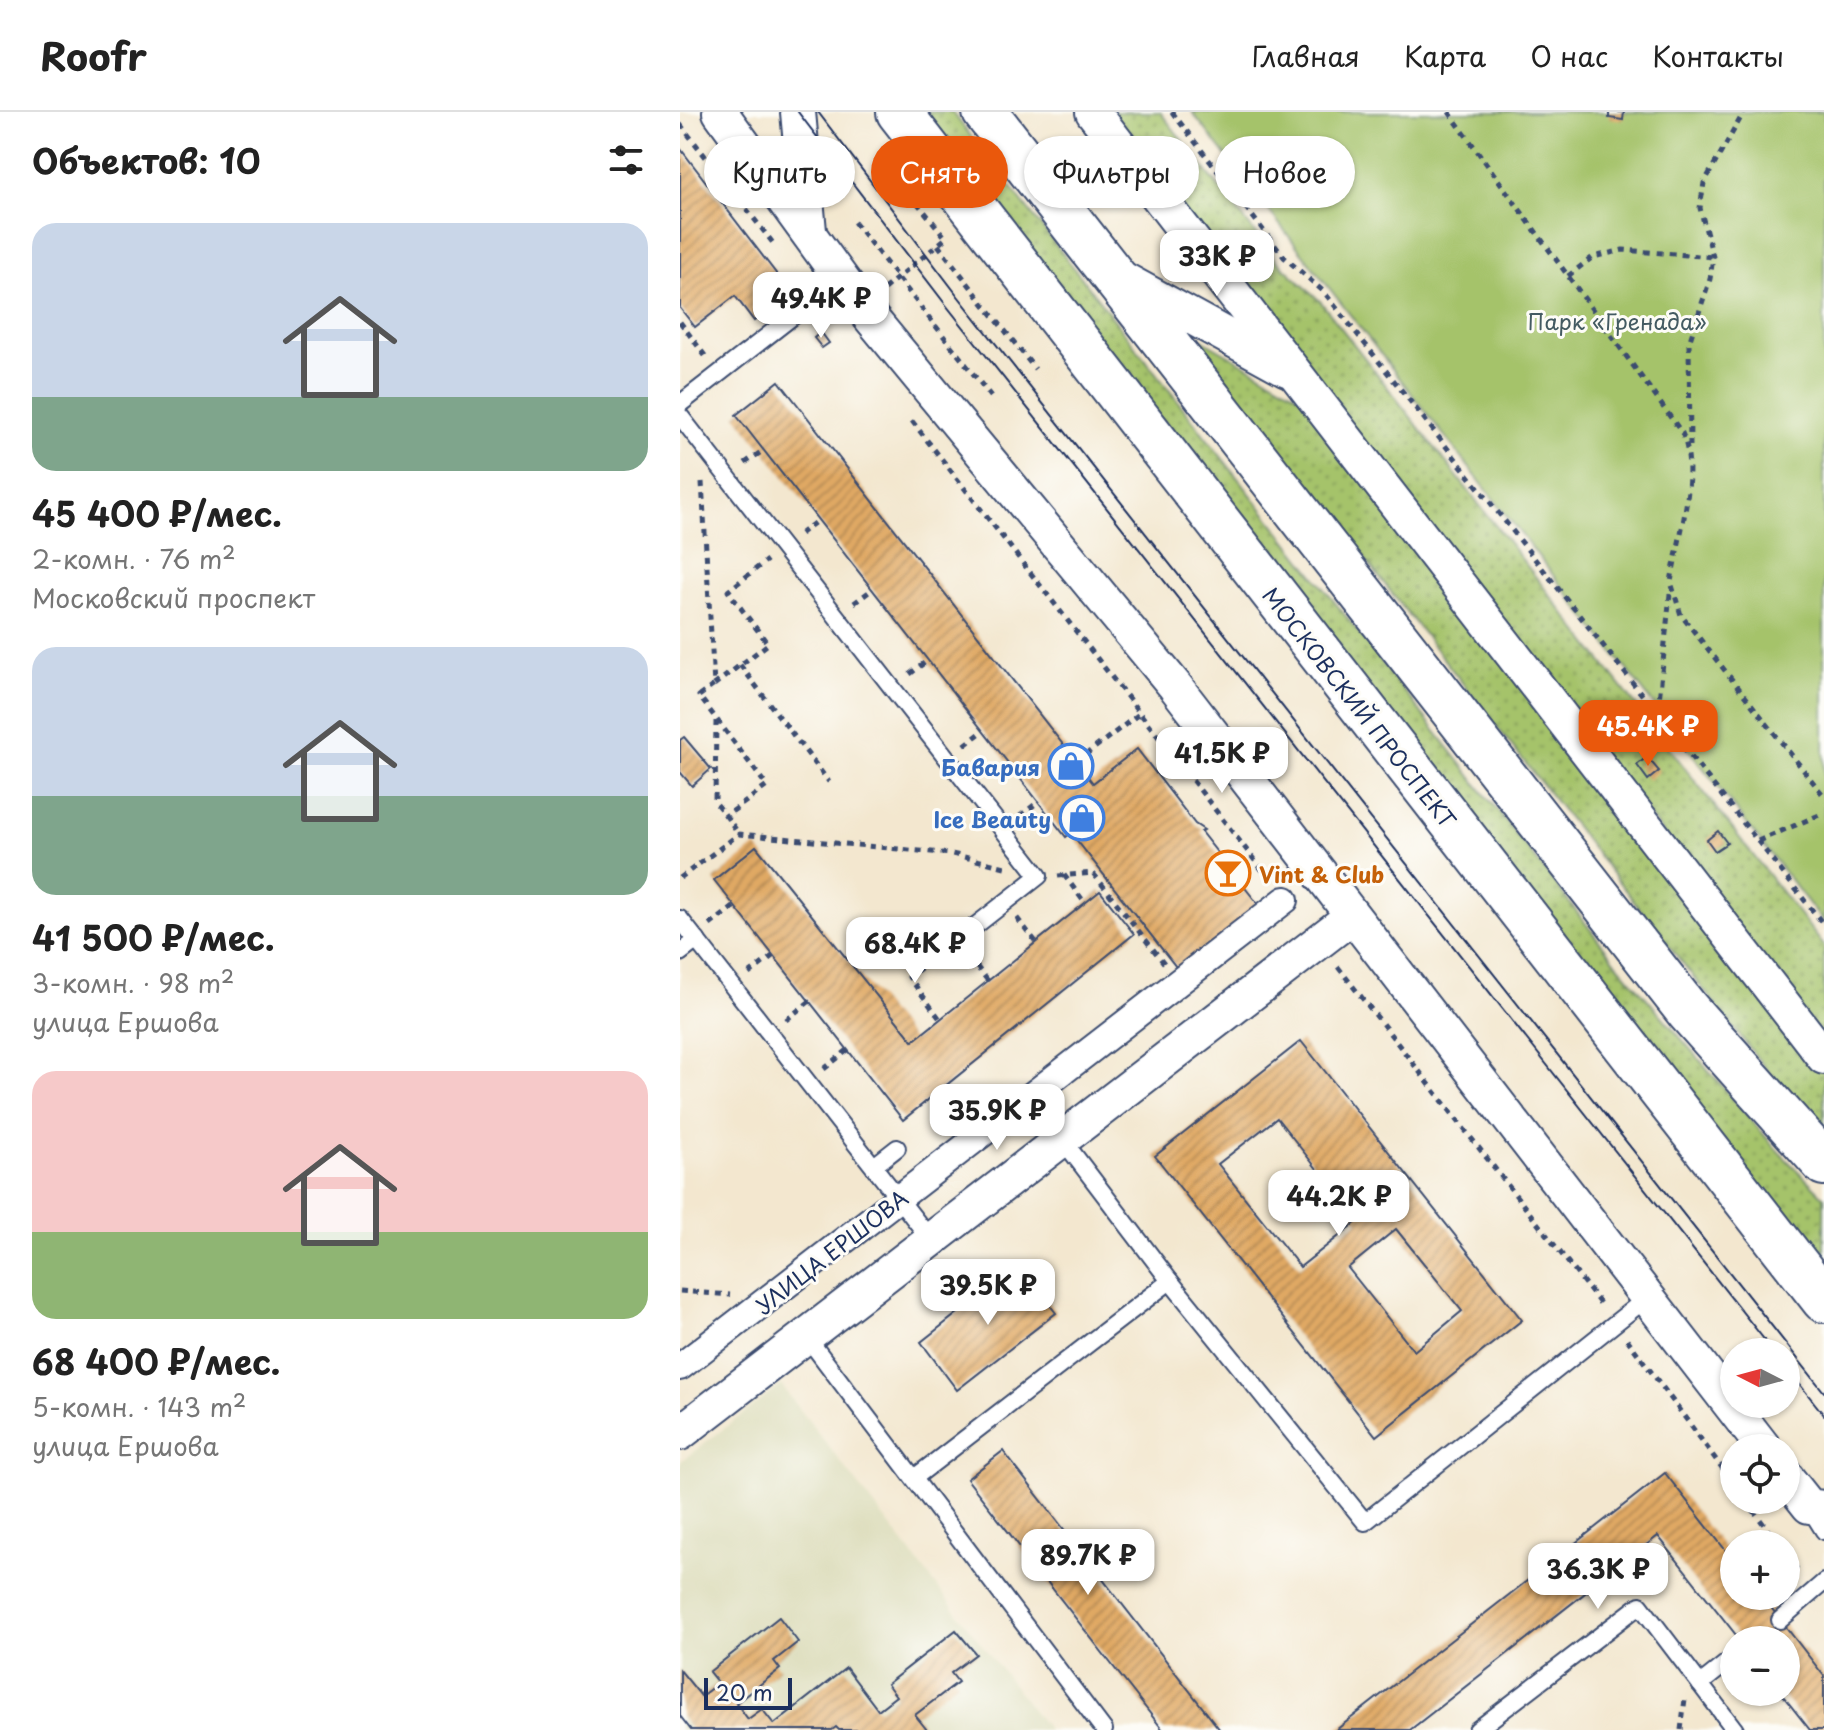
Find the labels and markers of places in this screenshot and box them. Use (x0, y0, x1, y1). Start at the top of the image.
pin: 33K ₽ (1161, 230, 1273, 298)
pin: 49.4K ₽ (747, 272, 895, 340)
pin: 45.4K ₽ (1574, 700, 1722, 768)
pin: 41.5K ₽ (1148, 727, 1296, 795)
shop icon: Бавария (1047, 742, 1095, 790)
place label: Бавария (941, 750, 1040, 783)
shop icon: Ice Beauty (1058, 794, 1106, 842)
place label: Ice Beauty (934, 802, 1051, 835)
bar icon: Vint & Club (1204, 849, 1252, 897)
place label: Vint & Club (1259, 857, 1384, 890)
pin: 68.4K ₽ (841, 917, 989, 985)
pin: 35.9K ₽ (923, 1084, 1071, 1152)
pin: 44.2K ₽ (1265, 1170, 1413, 1238)
pin: 39.5K ₽ (914, 1259, 1062, 1327)
pin: 89.7K ₽ (1014, 1529, 1162, 1597)
pin: 36.3K ₽ (1524, 1543, 1672, 1611)

